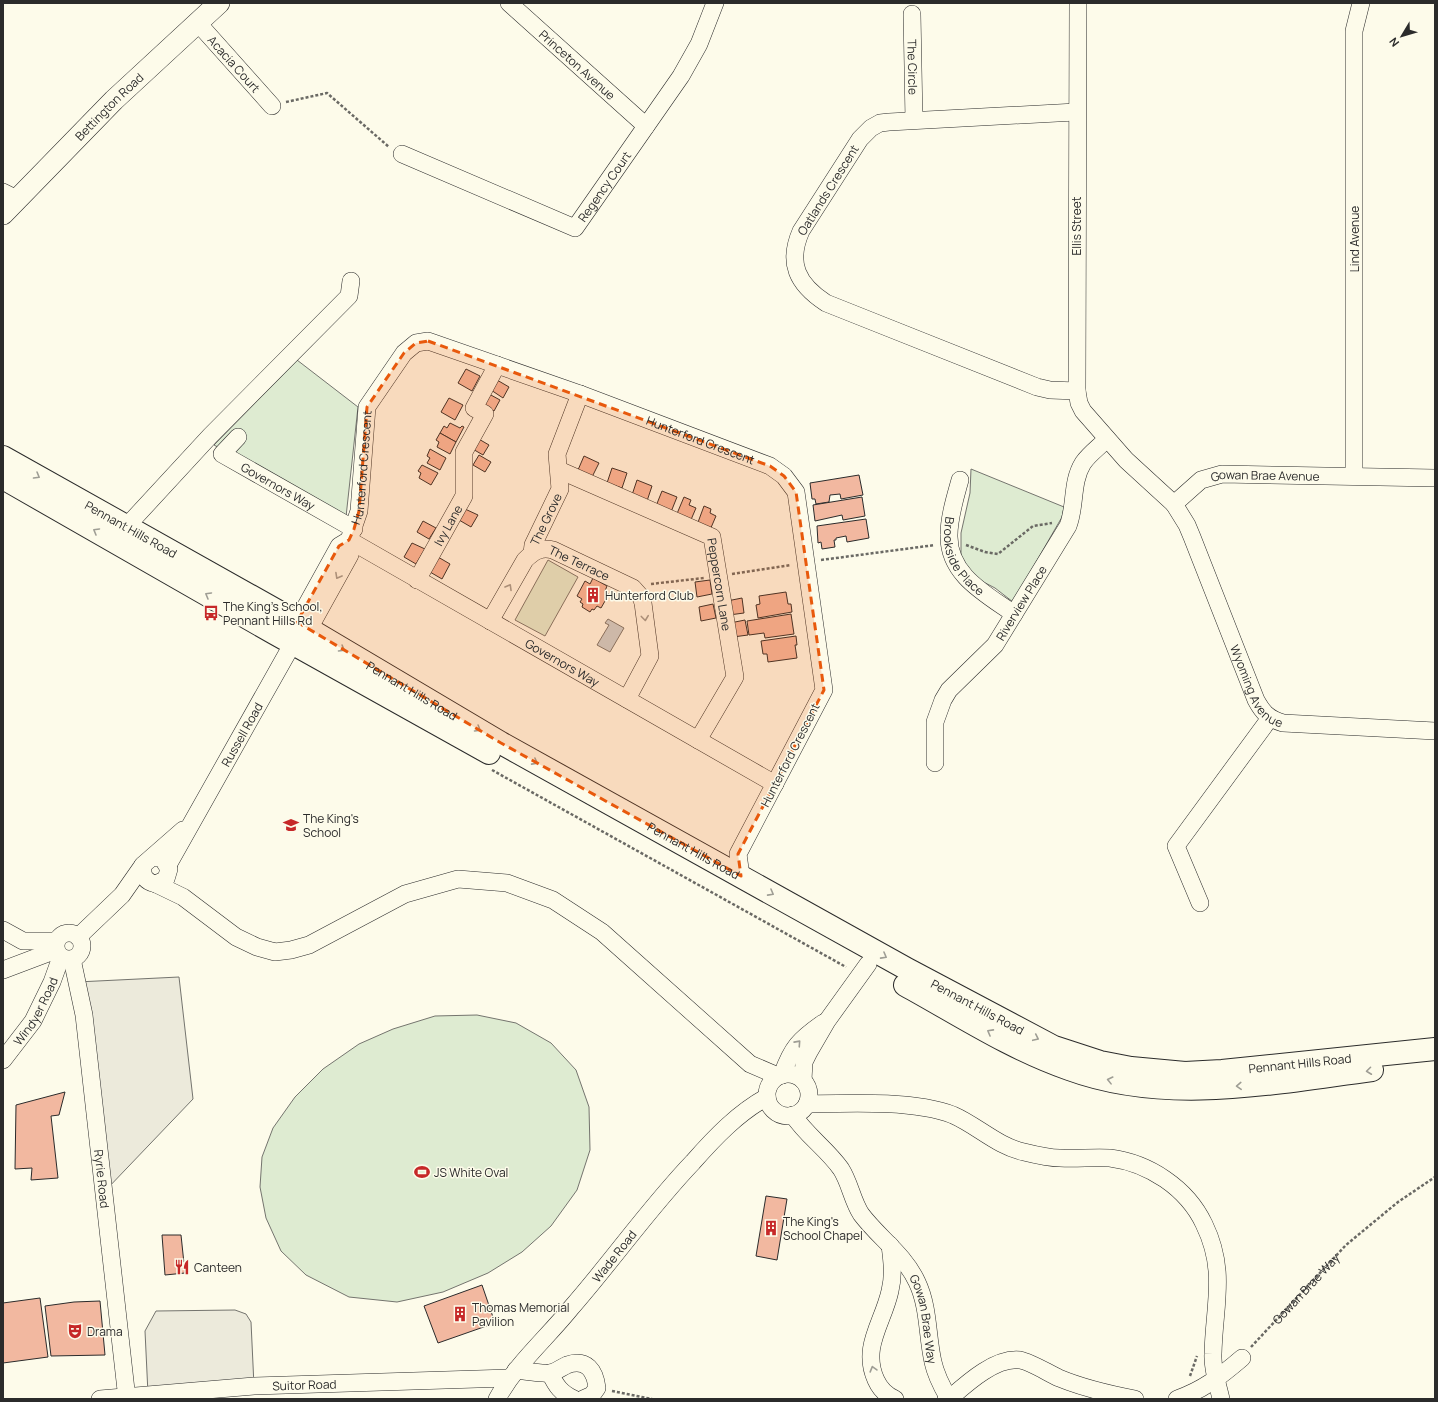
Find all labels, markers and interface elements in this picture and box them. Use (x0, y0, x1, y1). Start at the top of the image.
north arrow (1382, 16, 1422, 56)
street label: Princeton Avenue (536, 26, 619, 103)
street label: Acacia Court (204, 32, 264, 96)
text: N (1385, 35, 1402, 50)
street label: The Circle (904, 39, 922, 95)
street label: Bettington Road (71, 69, 147, 144)
street label: Oatlands Crescent (793, 141, 863, 239)
street label: Regency Court (573, 147, 635, 225)
street label: Ellis Street (1068, 196, 1085, 256)
street label: Lind Avenue (1346, 206, 1363, 272)
street label: Hunterford Crescent (347, 409, 375, 527)
street label: Hunterford Crescent (644, 411, 758, 468)
street label: Governors Way (238, 458, 319, 514)
street label: Gowan Brae Avenue (1209, 465, 1320, 485)
one-way arrow (33, 471, 40, 478)
street label: The Grove (526, 490, 565, 548)
street label: Pennant Hills Road (82, 496, 180, 562)
street label: Ivy Lane (429, 501, 466, 549)
street label: Brookside Place (940, 516, 988, 599)
one-way arrow (93, 528, 100, 535)
street label: Peppercorn Lane (704, 537, 736, 632)
street label: The Terrace (546, 541, 613, 584)
street label: Riverview Place (991, 562, 1050, 643)
one-way arrow (336, 572, 343, 579)
one-way arrow (505, 584, 512, 591)
building icon: Hunterford Club (584, 586, 602, 604)
place label: Hunterford Club (605, 587, 694, 604)
one-way arrow (205, 593, 213, 600)
place label: The King's School, Pennant Hills Rd (223, 598, 323, 629)
bus stop icon: The King's School, Pennant Hills Rd (202, 604, 220, 622)
one-way arrow (640, 615, 649, 621)
street label: Governors Way (522, 634, 603, 691)
street label: Wyoming Avenue (1227, 642, 1285, 731)
one-way arrow (338, 644, 345, 651)
street label: Pennant Hills Road (363, 657, 461, 724)
street label: Russell Road (217, 699, 266, 769)
street label: Hunterford Crescent (756, 700, 824, 810)
one-way arrow (474, 725, 481, 732)
one-way arrow (531, 757, 538, 764)
place label: The King's School (303, 810, 359, 841)
school or university icon: The King's School (282, 816, 300, 834)
street label: Pennant Hills Road (645, 818, 743, 883)
one-way arrow (767, 888, 774, 895)
one-way arrow (880, 952, 887, 959)
street label: Windyer Road (9, 975, 62, 1049)
street label: Pennant Hills Road (928, 975, 1027, 1038)
one-way arrow (987, 1030, 994, 1037)
one-way arrow (1031, 1033, 1039, 1041)
one-way arrow (794, 1040, 801, 1048)
street label: Pennant Hills Road (1248, 1049, 1352, 1077)
one-way arrow (1365, 1066, 1372, 1075)
one-way arrow (1107, 1077, 1114, 1085)
one-way arrow (1236, 1082, 1242, 1091)
street label: Ryrie Road (91, 1148, 114, 1209)
sports icon: JS White Oval (413, 1163, 431, 1181)
place label: JS White Oval (434, 1164, 508, 1181)
place label: The King's School Chapel (783, 1213, 863, 1244)
building icon: The King's School Chapel (762, 1219, 780, 1237)
street label: Wade Road (588, 1226, 640, 1286)
street label: Gowan Brae Way (1268, 1249, 1343, 1328)
restaurant icon: Canteen (173, 1258, 191, 1276)
place label: Canteen (194, 1259, 242, 1276)
street label: Gowan Brae Way (906, 1271, 942, 1366)
place label: Thomas Memorial Pavilion (472, 1299, 570, 1330)
building icon: Thomas Memorial Pavilion (451, 1305, 469, 1323)
theatre icon: Drama (66, 1322, 84, 1340)
place label: Drama (87, 1323, 123, 1340)
one-way arrow (869, 1366, 878, 1373)
street label: Suitor Road (272, 1375, 337, 1394)

